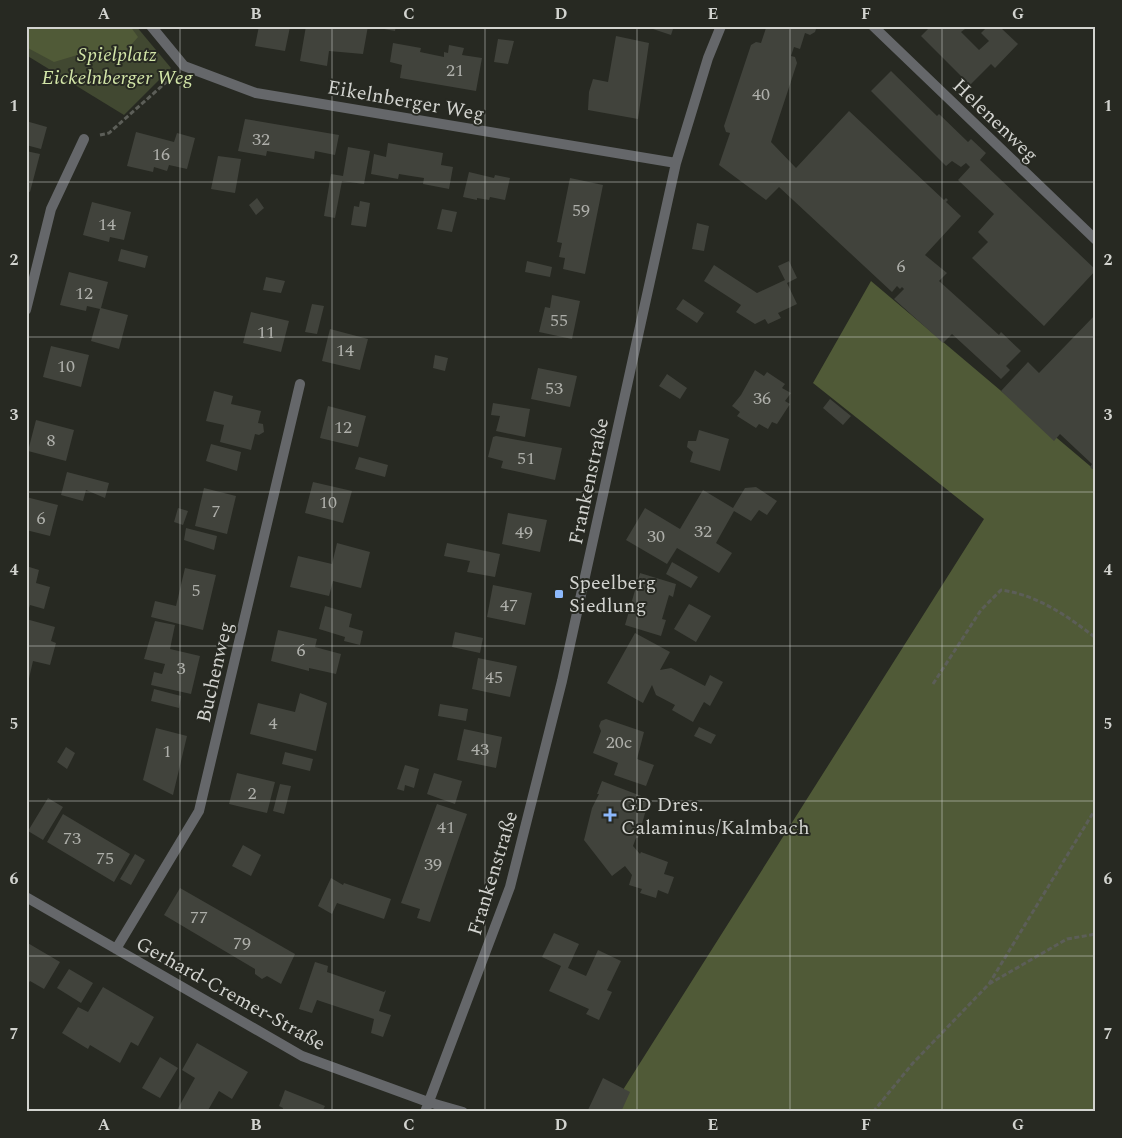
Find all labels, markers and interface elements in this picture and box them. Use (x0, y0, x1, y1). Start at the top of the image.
text: A (98, 2, 111, 26)
text: B (250, 2, 262, 26)
text: C (403, 2, 415, 26)
text: D (555, 2, 568, 26)
text: E (708, 2, 718, 26)
text: F (861, 2, 871, 26)
text: G (1012, 2, 1024, 26)
park label: Spielplatz Eickelnberger Weg (42, 40, 194, 93)
house number: 21 (446, 57, 464, 84)
street label: Eikelnberger Weg (325, 72, 487, 130)
street label: Helenenweg (945, 72, 1045, 170)
house number: 40 (752, 81, 770, 108)
text: 1 (10, 94, 18, 118)
text: 1 (1104, 94, 1112, 118)
house number: 32 (252, 126, 270, 153)
house number: 16 (152, 141, 170, 168)
house number: 59 (572, 197, 590, 224)
house number: 14 (98, 211, 116, 238)
text: 2 (10, 248, 19, 272)
text: 2 (1104, 248, 1113, 272)
house number: 6 (897, 253, 906, 280)
house number: 12 (75, 280, 93, 307)
house number: 55 (550, 307, 568, 334)
house number: 11 (257, 319, 275, 346)
house number: 14 (336, 337, 354, 364)
house number: 10 (57, 353, 75, 380)
house number: 53 (545, 375, 563, 402)
house number: 36 (753, 385, 771, 412)
text: 3 (10, 403, 19, 427)
text: 3 (1104, 403, 1113, 427)
house number: 12 (334, 414, 352, 441)
street label: Frankenstraße (561, 415, 617, 547)
house number: 8 (47, 427, 56, 454)
house number: 51 (517, 445, 535, 472)
house number: 10 (319, 489, 337, 516)
house number: 7 (212, 498, 221, 525)
house number: 6 (37, 505, 46, 532)
house number: 32 (694, 518, 712, 545)
house number: 49 (515, 519, 533, 546)
house number: 30 (647, 523, 665, 550)
text: 4 (10, 558, 19, 582)
text: 4 (1104, 558, 1113, 582)
place label: Speelberg Siedlung (569, 568, 656, 621)
house number: 5 (192, 577, 201, 604)
marker: Speelberg Siedlung (553, 588, 565, 600)
house number: 47 (500, 592, 518, 619)
street label: Buchenweg (189, 619, 241, 725)
house number: 6 (297, 637, 306, 664)
house number: 3 (177, 655, 186, 682)
house number: 45 (485, 664, 503, 691)
house number: 4 (269, 710, 278, 737)
text: 5 (10, 712, 18, 736)
text: 5 (1104, 712, 1112, 736)
house number: 20c (606, 729, 632, 756)
house number: 43 (471, 736, 489, 763)
house number: 1 (163, 738, 172, 765)
house number: 2 (248, 780, 257, 807)
place label: GD Dres. Calaminus/Kalmbach (621, 790, 810, 843)
street label: Frankenstraße (460, 807, 526, 939)
marker: GD Dres. Calaminus/Kalmbach (603, 808, 617, 822)
house number: 41 (437, 814, 455, 841)
house number: 73 (63, 825, 81, 852)
house number: 75 (96, 845, 114, 872)
house number: 39 (424, 851, 442, 878)
text: 6 (10, 867, 19, 891)
text: 6 (1104, 867, 1113, 891)
house number: 77 (190, 904, 208, 931)
street label: Gerhard-Cremer-Straße (130, 929, 331, 1059)
house number: 79 (233, 930, 251, 957)
text: 7 (10, 1022, 19, 1046)
text: 7 (1104, 1022, 1113, 1046)
text: A (98, 1113, 111, 1137)
text: B (250, 1113, 262, 1137)
text: C (403, 1113, 415, 1137)
text: D (555, 1113, 568, 1137)
text: E (708, 1113, 718, 1137)
text: F (861, 1113, 871, 1137)
text: G (1012, 1113, 1024, 1137)

